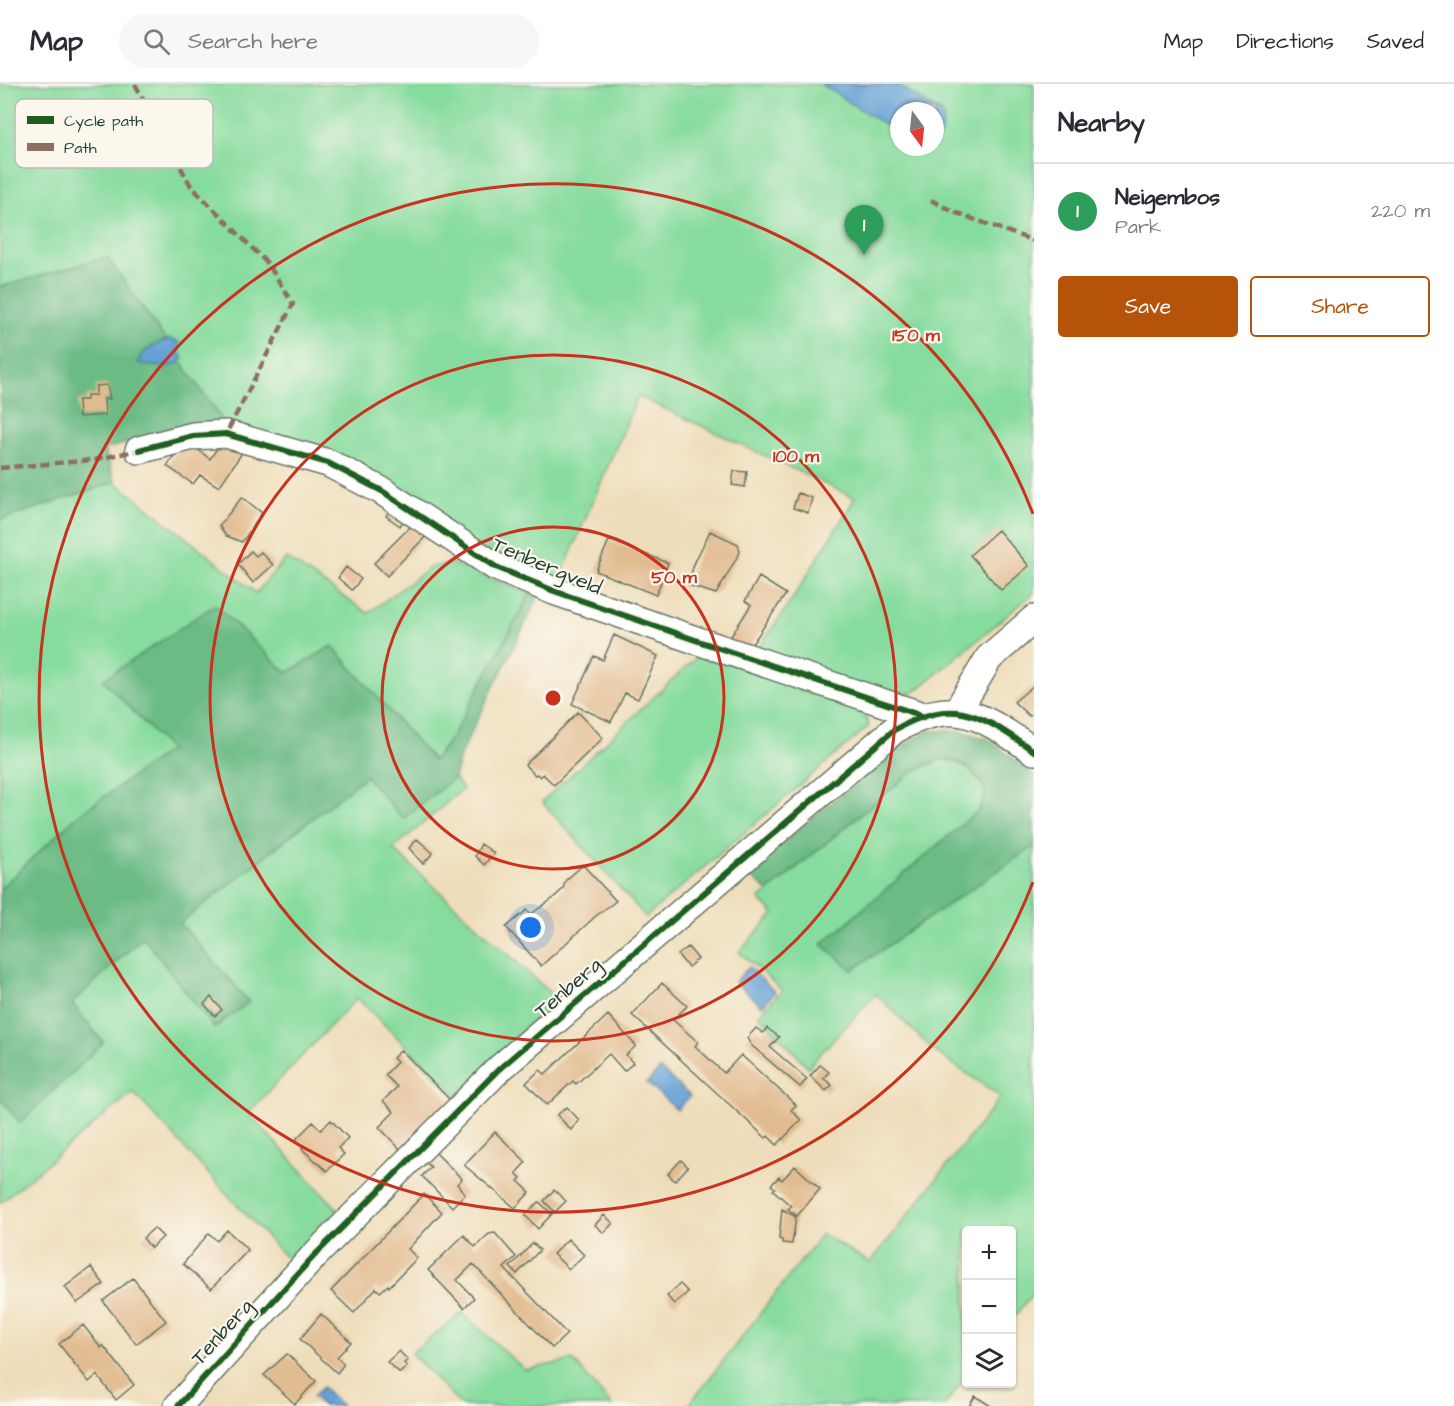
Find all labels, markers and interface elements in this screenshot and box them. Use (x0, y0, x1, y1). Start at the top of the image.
search box (119, 14, 539, 68)
text: Map (30, 22, 83, 61)
icon: search (140, 25, 173, 58)
text: Search here (188, 26, 318, 57)
text: Map (1163, 27, 1203, 56)
text: Directions (1236, 27, 1334, 56)
text: Saved (1367, 27, 1424, 56)
legend (15, 99, 213, 168)
north arrow (890, 102, 944, 156)
text: Nearby (1058, 105, 1145, 141)
text: Cycle path (64, 110, 143, 133)
text: Path (64, 137, 97, 159)
text: Neigembos (1115, 182, 1220, 213)
text: 1 (1076, 197, 1079, 225)
text: 220 m (1371, 197, 1430, 225)
pin: 1 (844, 206, 884, 255)
text: Park (1115, 213, 1161, 241)
button: Save (1058, 276, 1238, 337)
button: Share (1250, 276, 1430, 337)
text: 150 m (892, 323, 941, 348)
text: 100 m (773, 444, 820, 469)
street label: Tenbergveld (487, 530, 607, 604)
text: 50 m (651, 565, 698, 590)
centre of rings (543, 688, 563, 708)
your location (516, 913, 545, 942)
street label: Tenberg (528, 951, 609, 1027)
map controls (962, 1226, 1016, 1388)
button: + (962, 1226, 1016, 1280)
button: − (962, 1280, 1016, 1334)
street label: Tenberg (184, 1292, 261, 1373)
button: layers (962, 1334, 1016, 1388)

